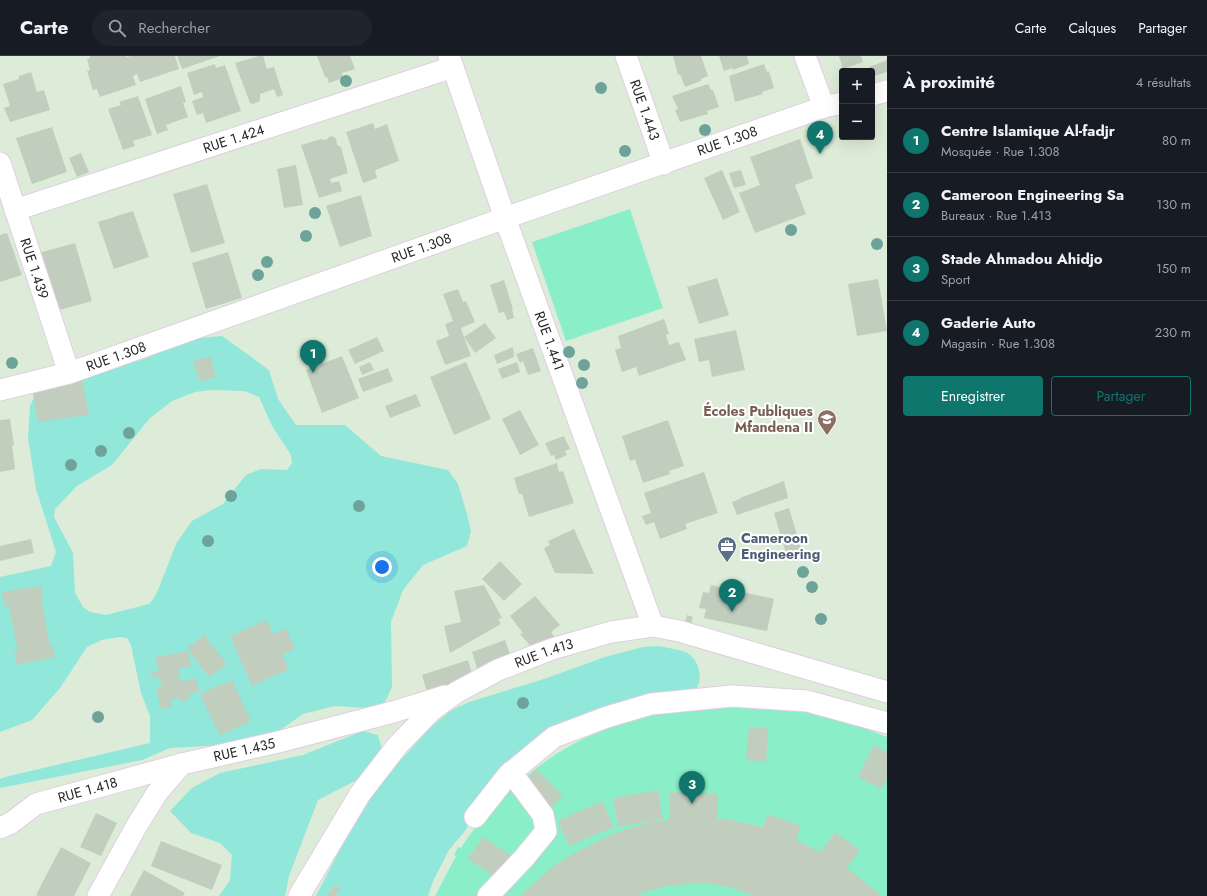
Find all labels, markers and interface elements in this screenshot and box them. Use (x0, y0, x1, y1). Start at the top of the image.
search box (92, 10, 372, 46)
text: Carte (20, 14, 68, 41)
icon: search (106, 17, 128, 39)
text: Rechercher (138, 17, 210, 39)
text: Carte (1015, 18, 1046, 38)
text: Calques (1068, 18, 1116, 38)
text: Partager (1138, 18, 1187, 38)
map controls (839, 68, 875, 140)
button: + (839, 68, 875, 104)
text: À proximité (903, 70, 995, 94)
text: 4 résultats (1136, 73, 1191, 92)
street label: RUE 1.443 (625, 77, 665, 143)
button: − (839, 104, 875, 140)
street label: RUE 1.424 (200, 119, 267, 158)
text: Centre Islamique Al-fadjr (941, 120, 1115, 142)
street label: RUE 1.308 (694, 121, 760, 160)
pin: 4 (807, 121, 833, 154)
text: 1 (913, 131, 919, 150)
text: 80 m (1162, 131, 1191, 150)
text: Mosquée · Rue 1.308 (941, 142, 1060, 161)
text: Cameroon Engineering Sa (941, 184, 1124, 206)
text: 2 (912, 195, 920, 214)
text: 130 m (1156, 195, 1191, 214)
text: Bureaux · Rue 1.413 (941, 206, 1051, 225)
street label: RUE 1.308 (388, 228, 454, 268)
street label: RUE 1.439 (15, 235, 54, 301)
text: Stade Ahmadou Ahidjo (941, 248, 1103, 270)
text: 3 (912, 259, 920, 278)
text: 150 m (1156, 259, 1191, 278)
text: Sport (941, 270, 970, 289)
street label: RUE 1.441 (530, 308, 569, 373)
text: Gaderie Auto (941, 312, 1036, 334)
text: 4 (911, 323, 921, 342)
text: 230 m (1155, 323, 1191, 342)
text: Magasin · Rue 1.308 (941, 334, 1055, 353)
street label: RUE 1.308 (83, 336, 149, 376)
pin: 1 (300, 340, 326, 373)
button: Enregistrer (903, 376, 1043, 416)
button: Partager (1051, 376, 1191, 416)
place label: Écoles Publiques Mfandena II (703, 401, 814, 437)
school or university icon: Écoles Publiques Mfandena II (816, 408, 838, 436)
place label: Cameroon Engineering (741, 528, 820, 564)
office icon: Cameroon Engineering (716, 535, 738, 563)
your location (372, 557, 392, 577)
pin: 2 (719, 579, 745, 612)
street label: RUE 1.413 (512, 633, 576, 673)
street label: RUE 1.435 (212, 733, 277, 766)
pin: 3 (679, 771, 705, 804)
street label: RUE 1.418 (55, 772, 120, 808)

